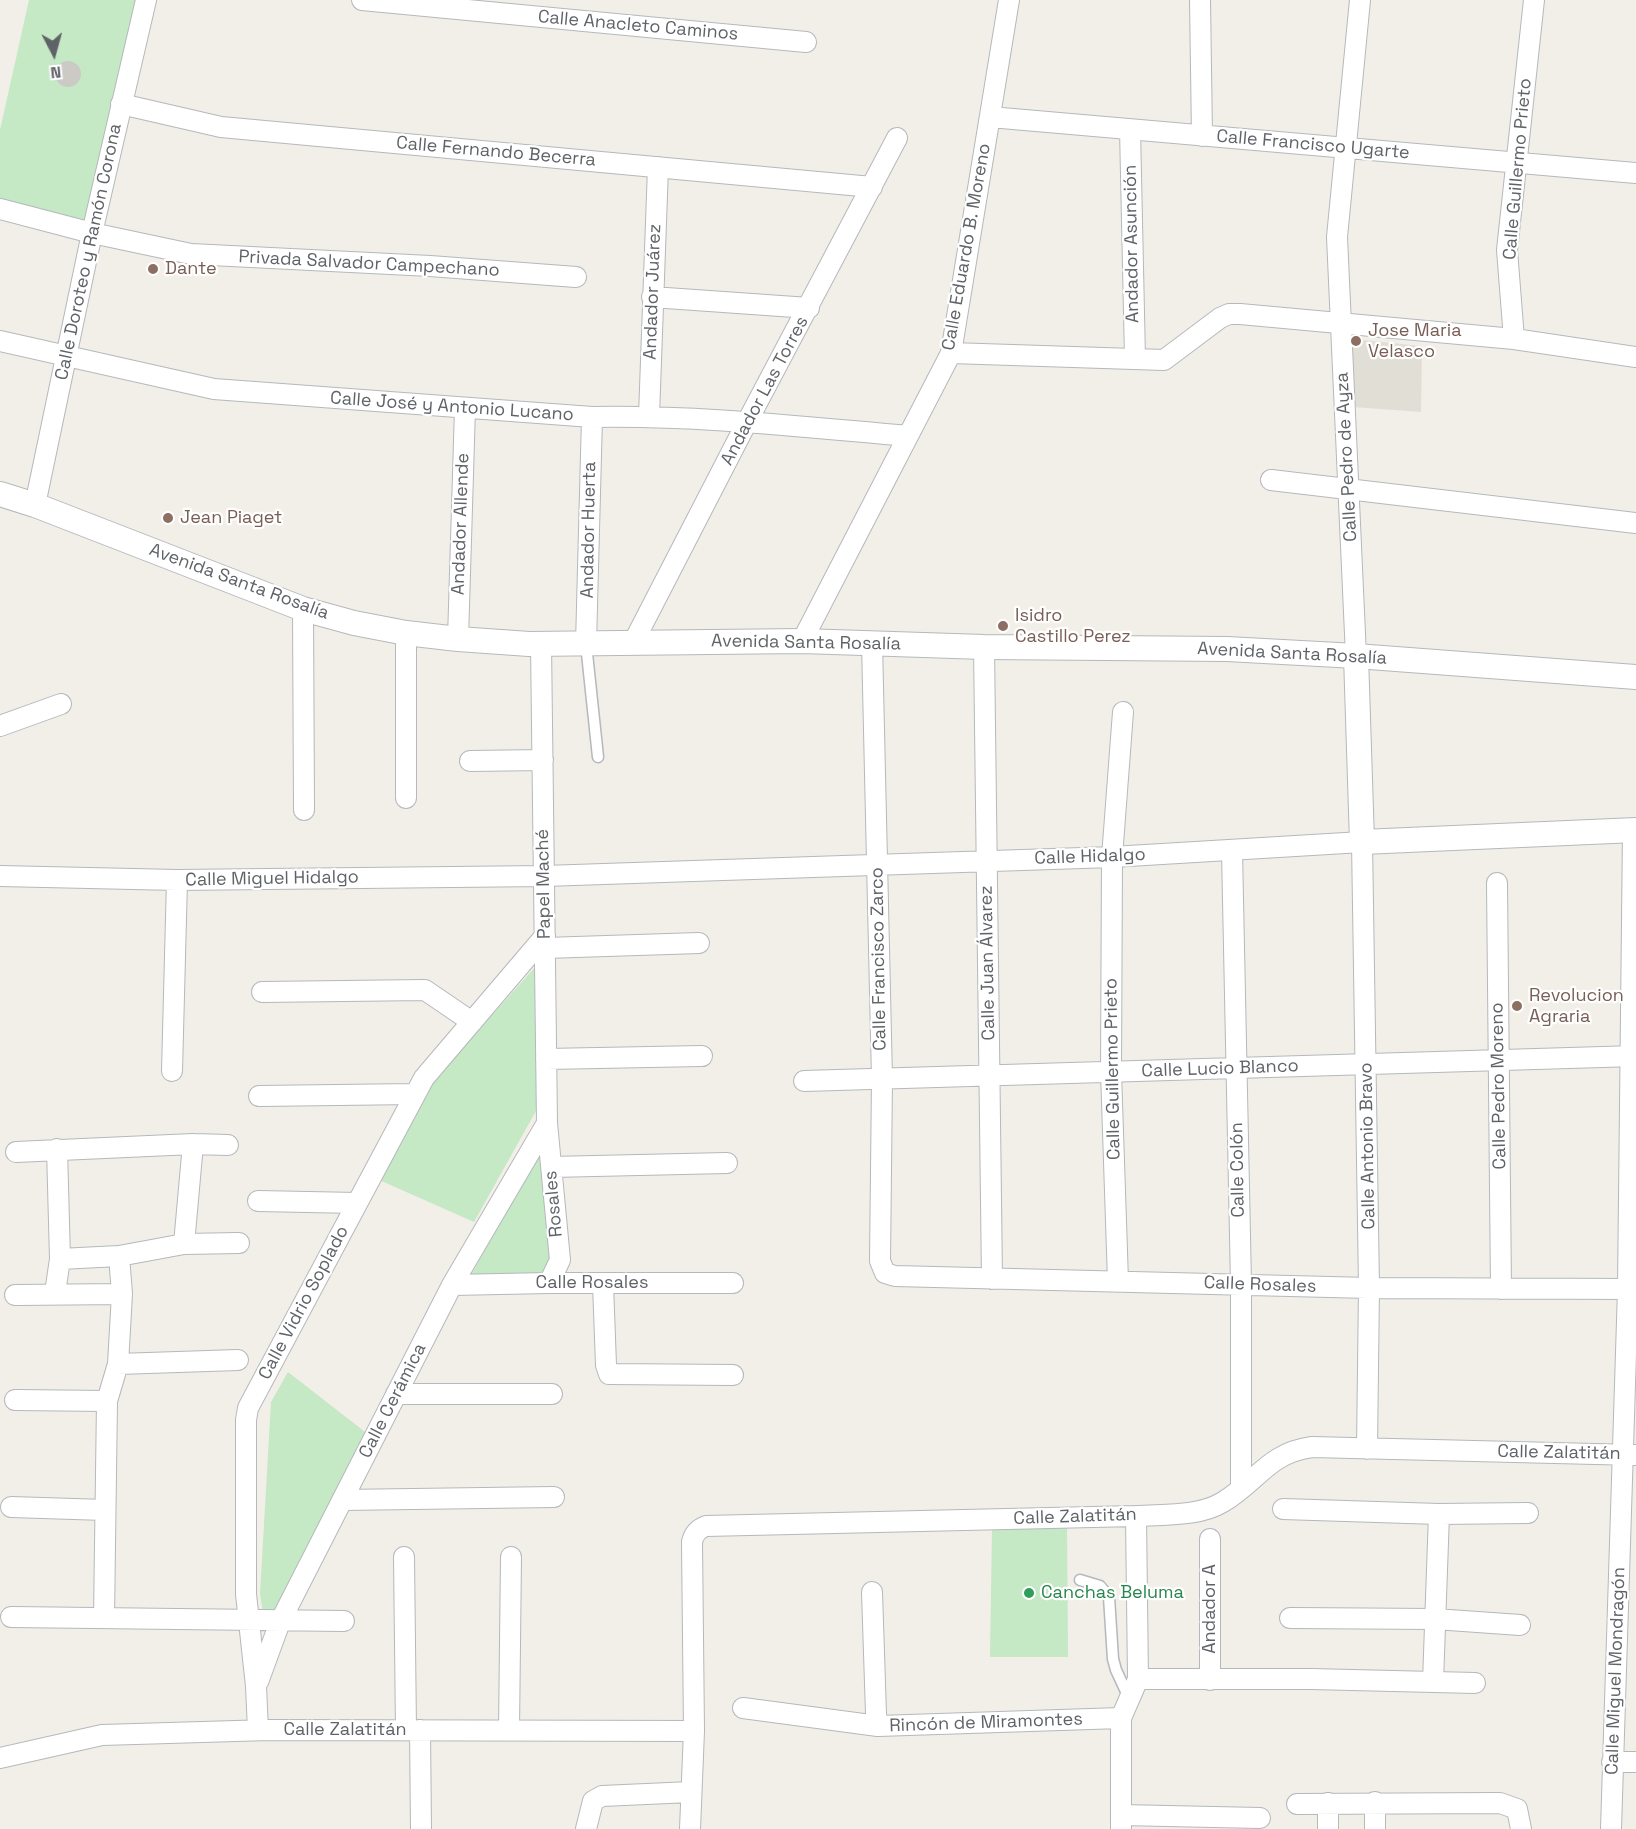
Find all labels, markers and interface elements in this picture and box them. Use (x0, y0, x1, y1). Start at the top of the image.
street label: Calle Anacleto Caminos (537, 6, 739, 46)
north arrow (24, 24, 84, 84)
text: N (50, 61, 62, 83)
street label: Calle Guillermo Prieto (1499, 77, 1537, 261)
street label: Calle Doroteo y Ramón Corona (51, 122, 127, 382)
street label: Calle Francisco Ugarte (1215, 126, 1411, 164)
street label: Calle Fernando Becerra (395, 133, 597, 171)
street label: Calle Eduardo B. Moreno (938, 142, 996, 352)
street label: Andador Asunción (1120, 165, 1144, 323)
street label: Andador Juárez (640, 224, 666, 360)
street label: Privada Salvador Campechano (238, 246, 500, 282)
place label: Dante (165, 258, 217, 280)
marker: Dante (146, 262, 160, 276)
street label: Andador Las Torres (717, 313, 813, 469)
place label: Jose Maria Velasco (1368, 320, 1462, 362)
marker: Jose Maria Velasco (1349, 334, 1363, 348)
street label: Calle Pedro de Ayza (1332, 372, 1362, 542)
street label: Calle José y Antonio Lucano (329, 388, 575, 426)
street label: Andador Allende (448, 453, 474, 595)
street label: Andador Huerta (577, 461, 601, 599)
place label: Jean Piaget (180, 507, 282, 529)
marker: Jean Piaget (161, 511, 175, 525)
street label: Avenida Santa Rosalía (146, 539, 332, 625)
place label: Isidro Castillo Perez (1015, 605, 1131, 648)
marker: Isidro Castillo Perez (996, 619, 1010, 633)
street label: Avenida Santa Rosalía (711, 631, 901, 655)
street label: Avenida Santa Rosalía (1197, 638, 1387, 670)
street label: Papel Maché (532, 829, 556, 939)
street label: Calle Hidalgo (1034, 844, 1146, 870)
street label: Calle Miguel Hidalgo (185, 867, 359, 891)
street label: Calle Francisco Zarco (867, 867, 891, 1051)
street label: Calle Juan Álvarez (976, 885, 1000, 1041)
street label: Calle Guillermo Prieto (1101, 978, 1125, 1160)
place label: Revolucion Agraria (1529, 985, 1624, 1028)
marker: Revolucion Agraria (1510, 999, 1524, 1013)
street label: Calle Pedro Moreno (1487, 1002, 1511, 1170)
street label: Calle Lucio Blanco (1141, 1055, 1299, 1083)
street label: Calle Antonio Bravo (1356, 1062, 1380, 1230)
street label: Calle Colón (1226, 1122, 1250, 1218)
street label: Rosales (540, 1170, 568, 1238)
street label: Calle Vidrio Soplado (254, 1222, 354, 1384)
street label: Calle Rosales (536, 1272, 648, 1294)
street label: Calle Rosales (1203, 1272, 1317, 1298)
street label: Calle Cerámica (355, 1340, 431, 1462)
street label: Calle Zalatitán (1497, 1441, 1621, 1465)
street label: Calle Zalatitán (1013, 1504, 1137, 1530)
street label: Andador A (1199, 1564, 1221, 1654)
street label: Calle Miguel Mondragón (1602, 1567, 1630, 1775)
place label: Canchas Beluma (1041, 1582, 1184, 1604)
marker: Canchas Beluma (1022, 1586, 1036, 1600)
street label: Rincón de Miramontes (889, 1709, 1083, 1737)
street label: Calle Zalatitán (283, 1719, 407, 1741)

